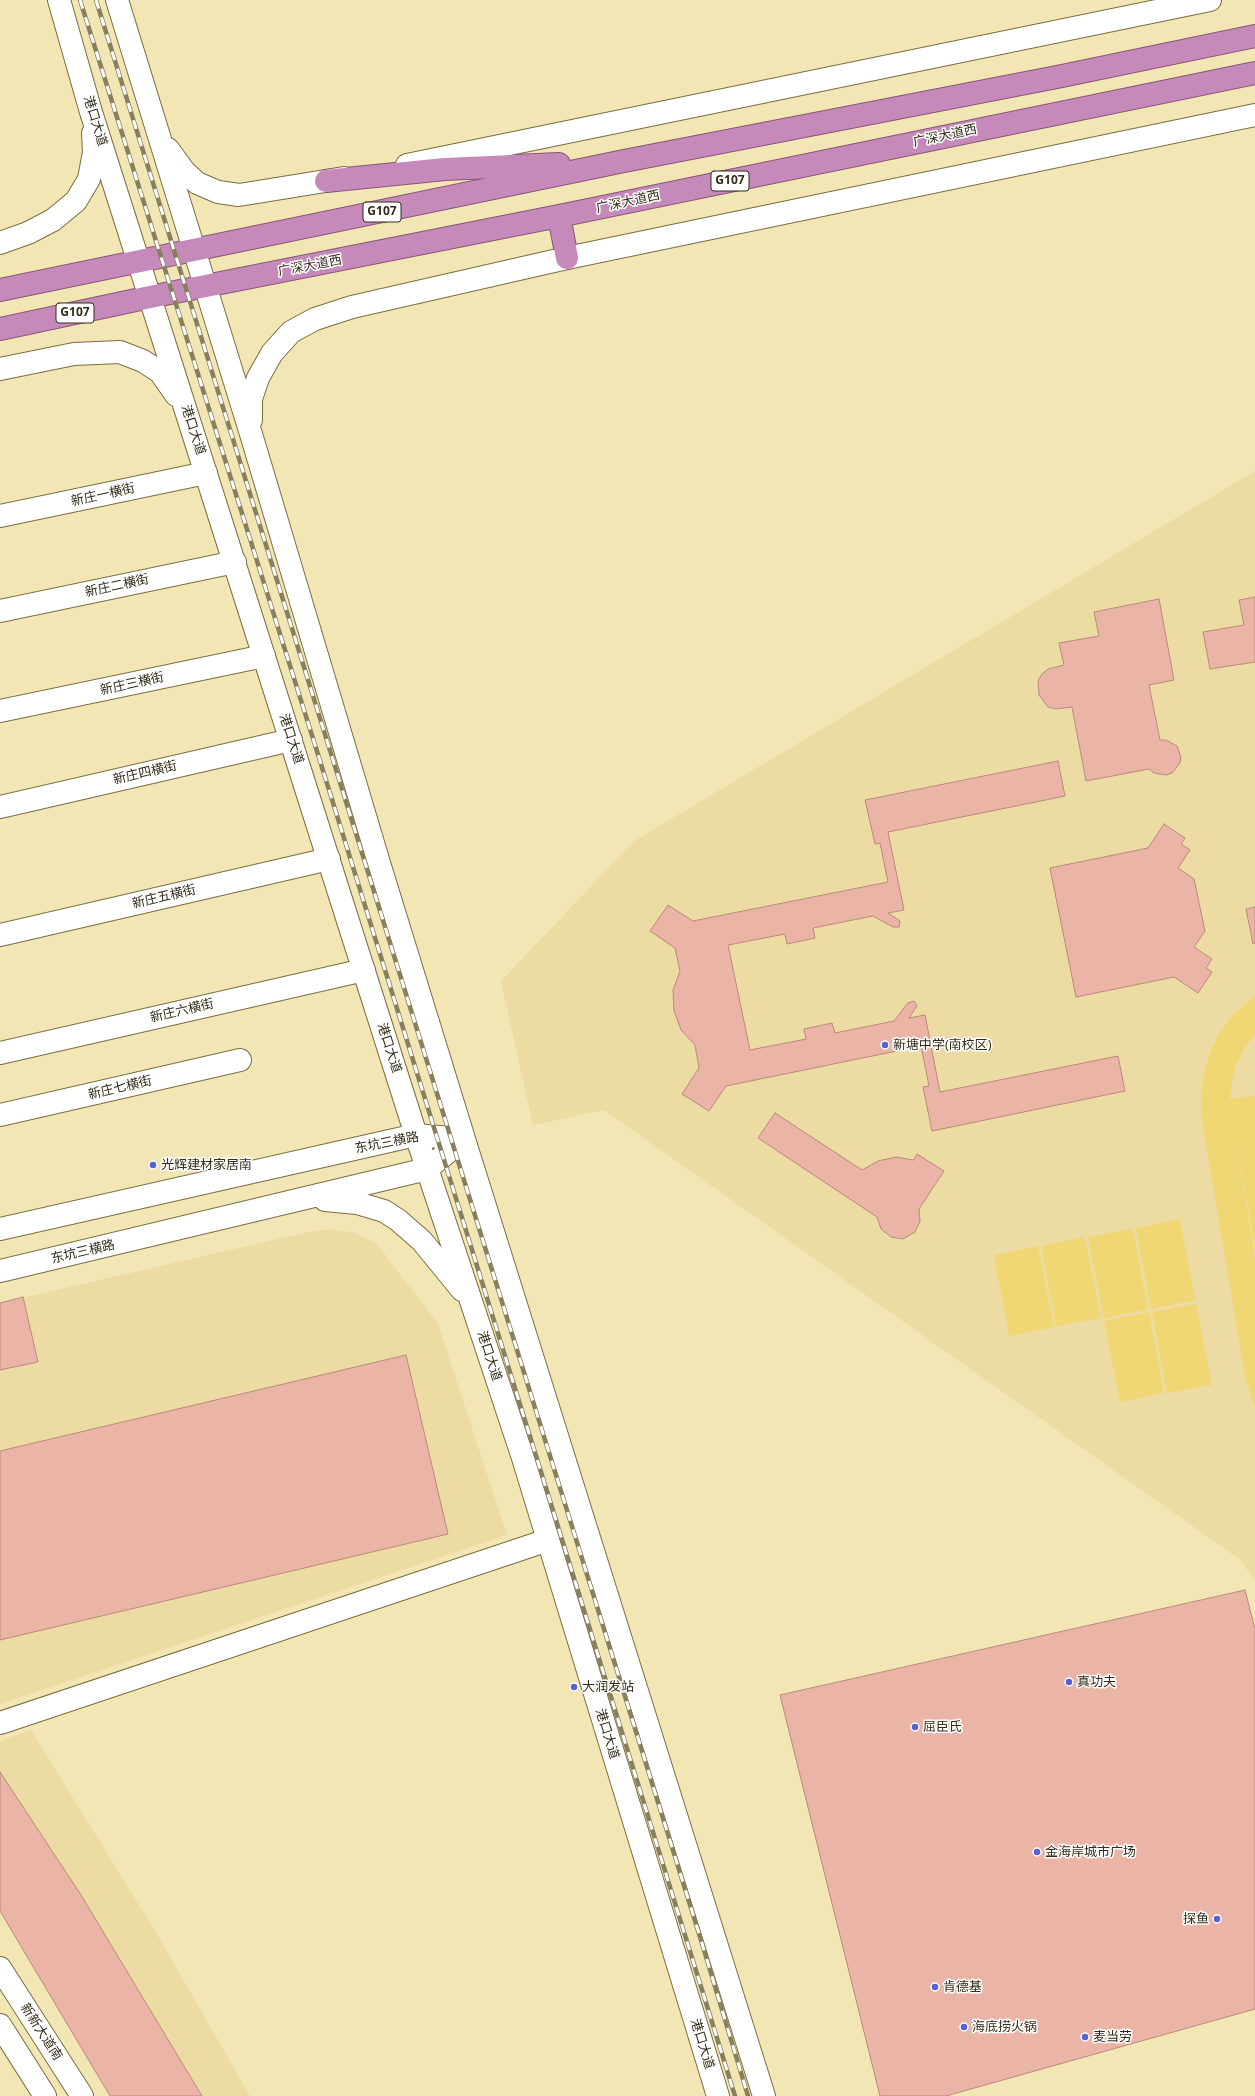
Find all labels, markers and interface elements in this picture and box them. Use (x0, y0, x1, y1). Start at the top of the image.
street label: 港口大道 (80, 94, 110, 148)
street label: 广深大道西 (912, 122, 978, 150)
road number: G107 (711, 171, 749, 191)
street label: 广深大道西 (595, 188, 661, 216)
road number: G107 (363, 202, 401, 222)
street label: 广深大道西 (277, 252, 343, 280)
road number: G107 (56, 303, 94, 323)
street label: 港口大道 (178, 403, 208, 457)
street label: 新庄一横街 (70, 481, 136, 509)
street label: 新庄二横街 (84, 572, 150, 600)
street label: 新庄三横街 (99, 670, 165, 698)
street label: 港口大道 (276, 712, 306, 766)
street label: 新庄四横街 (112, 758, 178, 788)
street label: 新庄五横街 (131, 882, 197, 912)
street label: 新庄六横街 (149, 996, 215, 1026)
street label: 港口大道 (374, 1021, 404, 1075)
place label: 新塘中学(南校区) (893, 1037, 992, 1053)
marker: 新塘中学(南校区) (880, 1040, 890, 1050)
street label: 新庄七横街 (87, 1073, 153, 1103)
street label: 东坑三横路 (354, 1129, 420, 1157)
place label: 光辉建材家居南 (161, 1157, 252, 1173)
marker: 光辉建材家居南 (148, 1160, 158, 1170)
street label: 东坑三横路 (50, 1237, 116, 1267)
street label: 港口大道 (474, 1329, 504, 1383)
place label: 真功夫 (1077, 1674, 1116, 1690)
marker: 真功夫 (1064, 1677, 1074, 1687)
place label: 大润发站 (582, 1679, 634, 1695)
marker: 大润发站 (569, 1682, 579, 1692)
street label: 港口大道 (592, 1707, 622, 1761)
place label: 屈臣氏 (923, 1719, 962, 1735)
marker: 屈臣氏 (910, 1722, 920, 1732)
place label: 金海岸城市广场 (1045, 1844, 1136, 1860)
marker: 金海岸城市广场 (1032, 1847, 1042, 1857)
place label: 探鱼 (1183, 1911, 1209, 1927)
marker: 探鱼 (1212, 1914, 1222, 1924)
place label: 肯德基 (943, 1979, 982, 1995)
marker: 肯德基 (930, 1982, 940, 1992)
street label: 新新大道南 (17, 2000, 65, 2064)
street label: 港口大道 (687, 2017, 717, 2071)
place label: 海底捞火锅 (972, 2019, 1037, 2035)
marker: 海底捞火锅 (959, 2022, 969, 2032)
place label: 麦当劳 (1093, 2029, 1132, 2045)
marker: 麦当劳 (1080, 2032, 1090, 2042)

